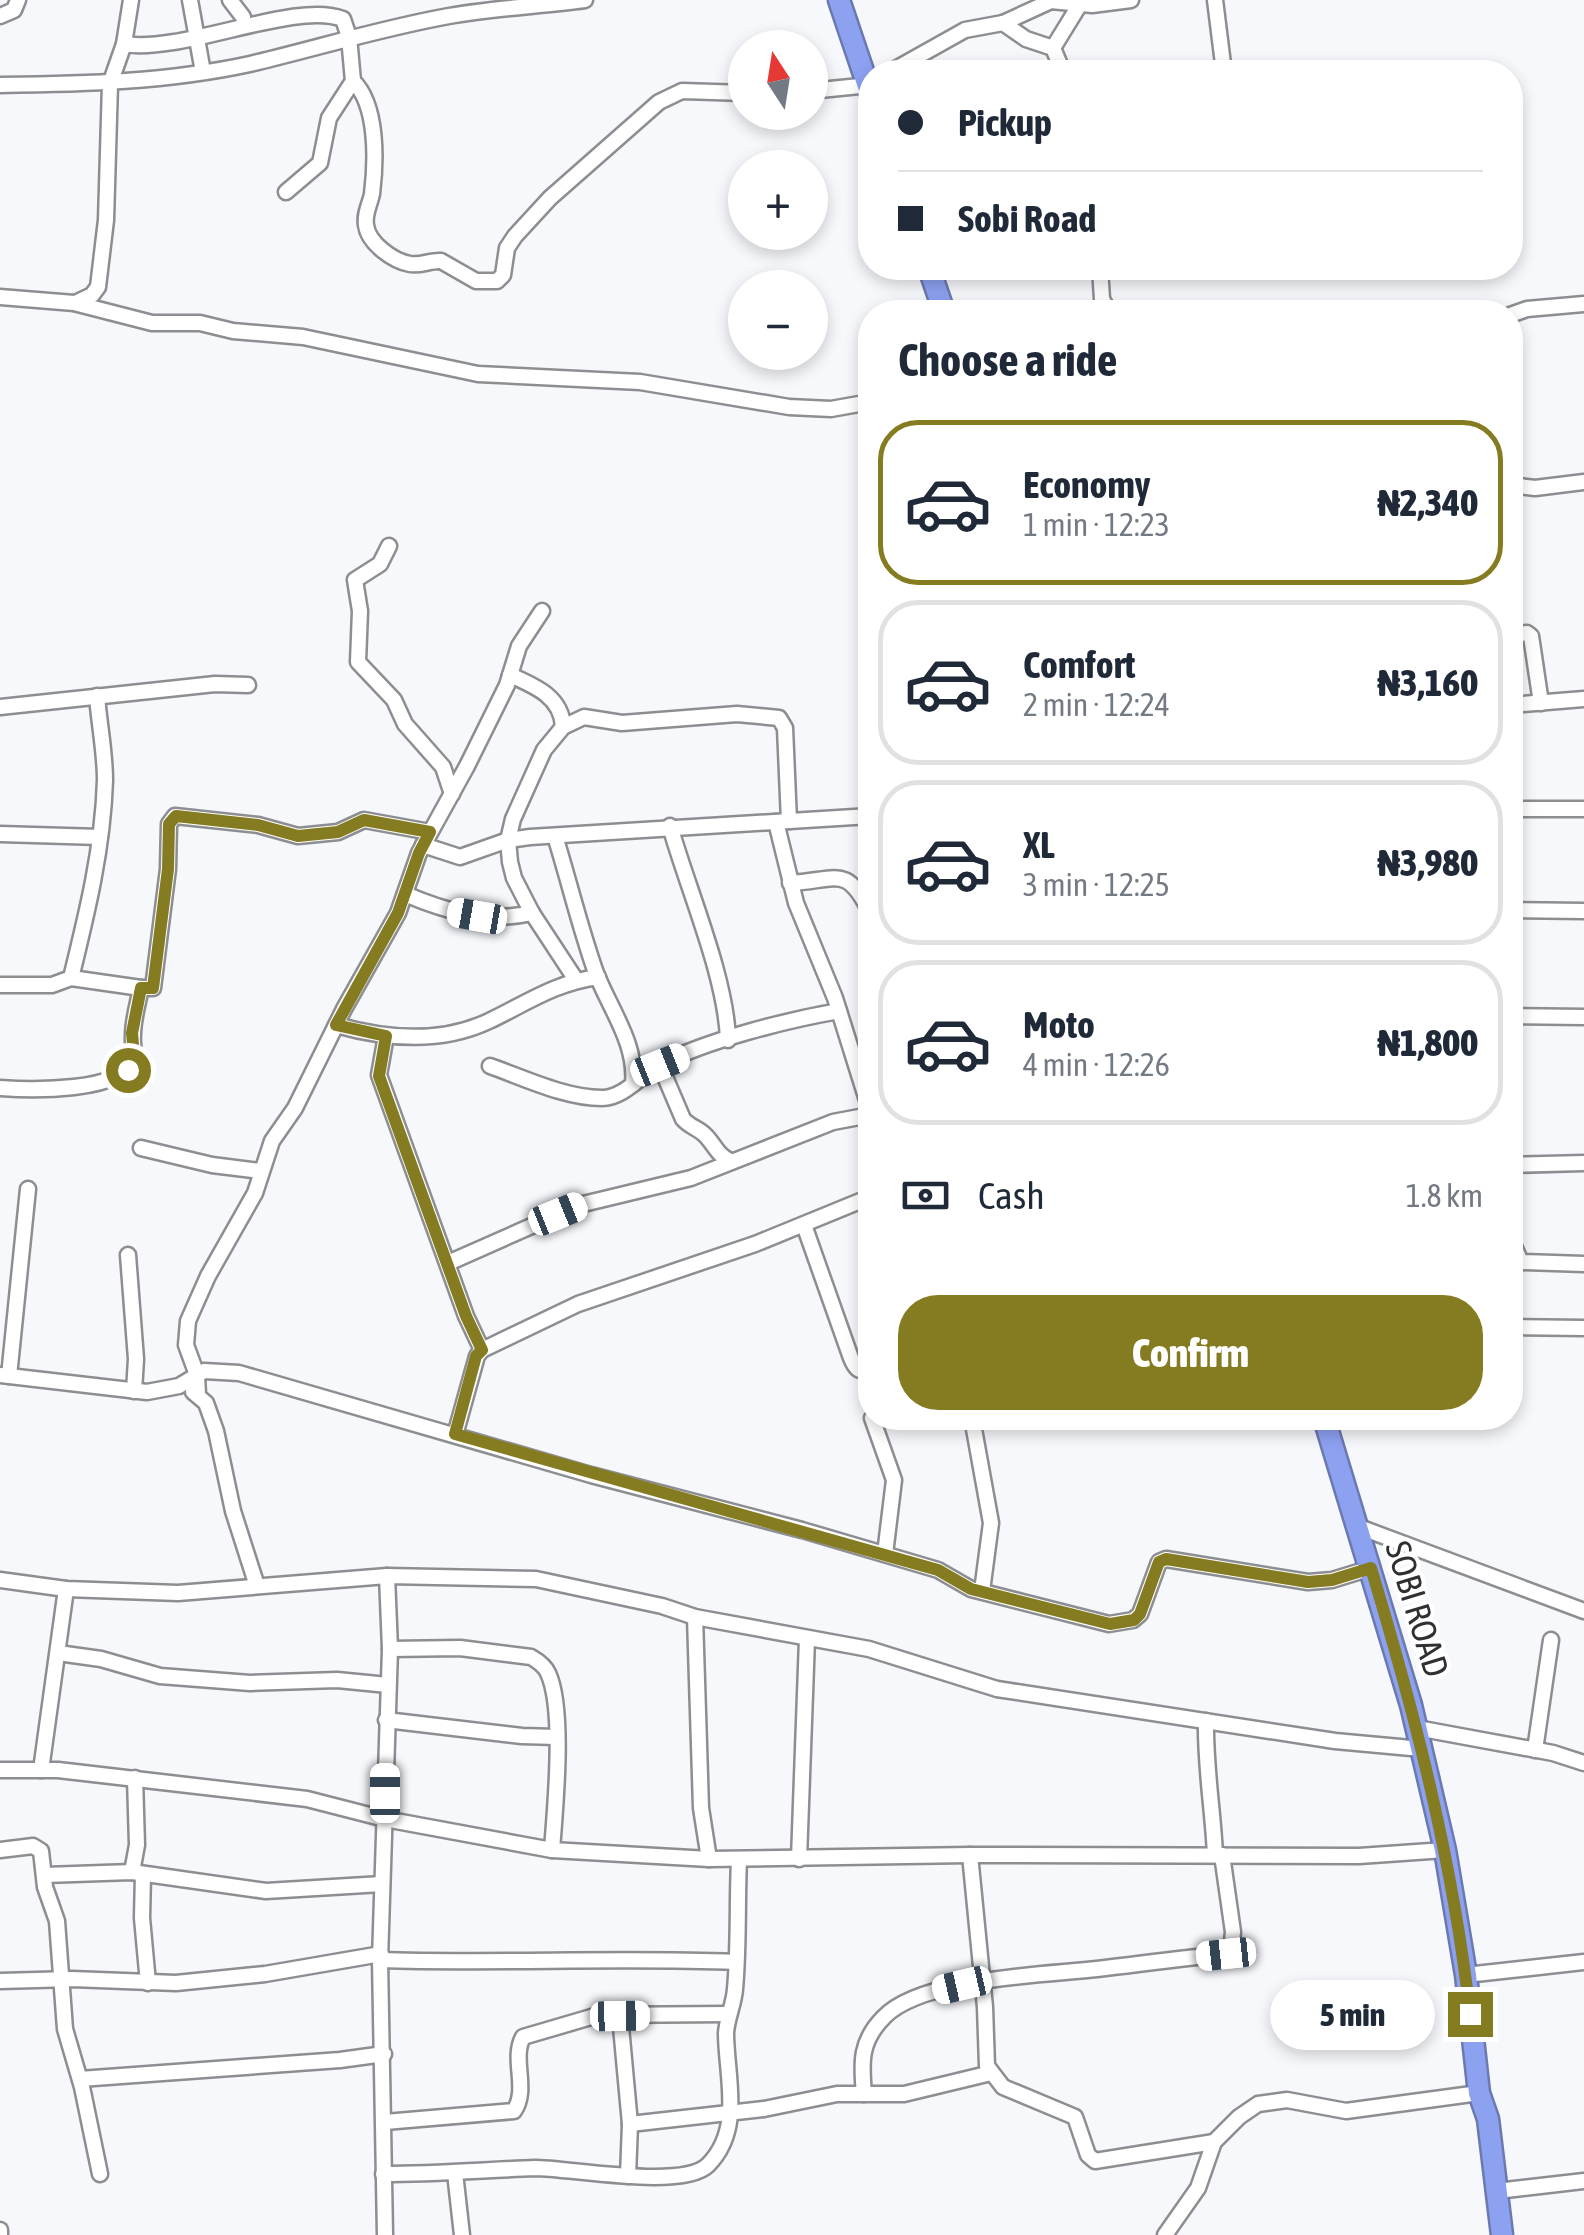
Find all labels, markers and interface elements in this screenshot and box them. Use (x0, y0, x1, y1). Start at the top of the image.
north arrow (728, 30, 828, 130)
map controls (728, 30, 828, 370)
text: Pickup (958, 101, 1052, 144)
button: + (728, 150, 828, 250)
text: Sobi Road (958, 197, 1096, 240)
button: − (728, 270, 828, 370)
text: Choose a ride (898, 334, 1117, 386)
icon: car (903, 458, 993, 548)
text: Economy (1023, 463, 1150, 506)
text: ₦2,340 (1377, 481, 1478, 524)
text: 1 min · 12:23 (1023, 506, 1170, 543)
icon: car (903, 638, 993, 728)
text: Comfort (1023, 643, 1135, 686)
text: ₦3,160 (1377, 661, 1478, 704)
text: 2 min · 12:24 (1023, 686, 1170, 723)
icon: car (903, 818, 993, 908)
text: XL (1023, 823, 1055, 866)
text: ₦3,980 (1377, 841, 1478, 884)
text: 3 min · 12:25 (1023, 866, 1170, 903)
car (445, 896, 509, 936)
icon: car (903, 998, 993, 1088)
text: Moto (1023, 1003, 1095, 1046)
text: ₦1,800 (1377, 1021, 1478, 1064)
car (627, 1040, 693, 1090)
text: 4 min · 12:26 (1023, 1046, 1170, 1083)
route start (106, 1048, 151, 1093)
icon: cash (898, 1168, 953, 1223)
text: Cash (978, 1174, 1045, 1217)
text: 1.8 km (1406, 1177, 1483, 1214)
car (525, 1189, 591, 1239)
button: Confirm (898, 1295, 1483, 1410)
street label: SOBI ROAD (1378, 1536, 1458, 1681)
car (370, 1763, 400, 1823)
car (1195, 1936, 1257, 1972)
car (929, 1964, 995, 2006)
callout: 5 min (1270, 1979, 1435, 2049)
route end (1448, 1992, 1493, 2037)
text: 5 min (1320, 1996, 1385, 2033)
car (590, 2000, 650, 2032)

